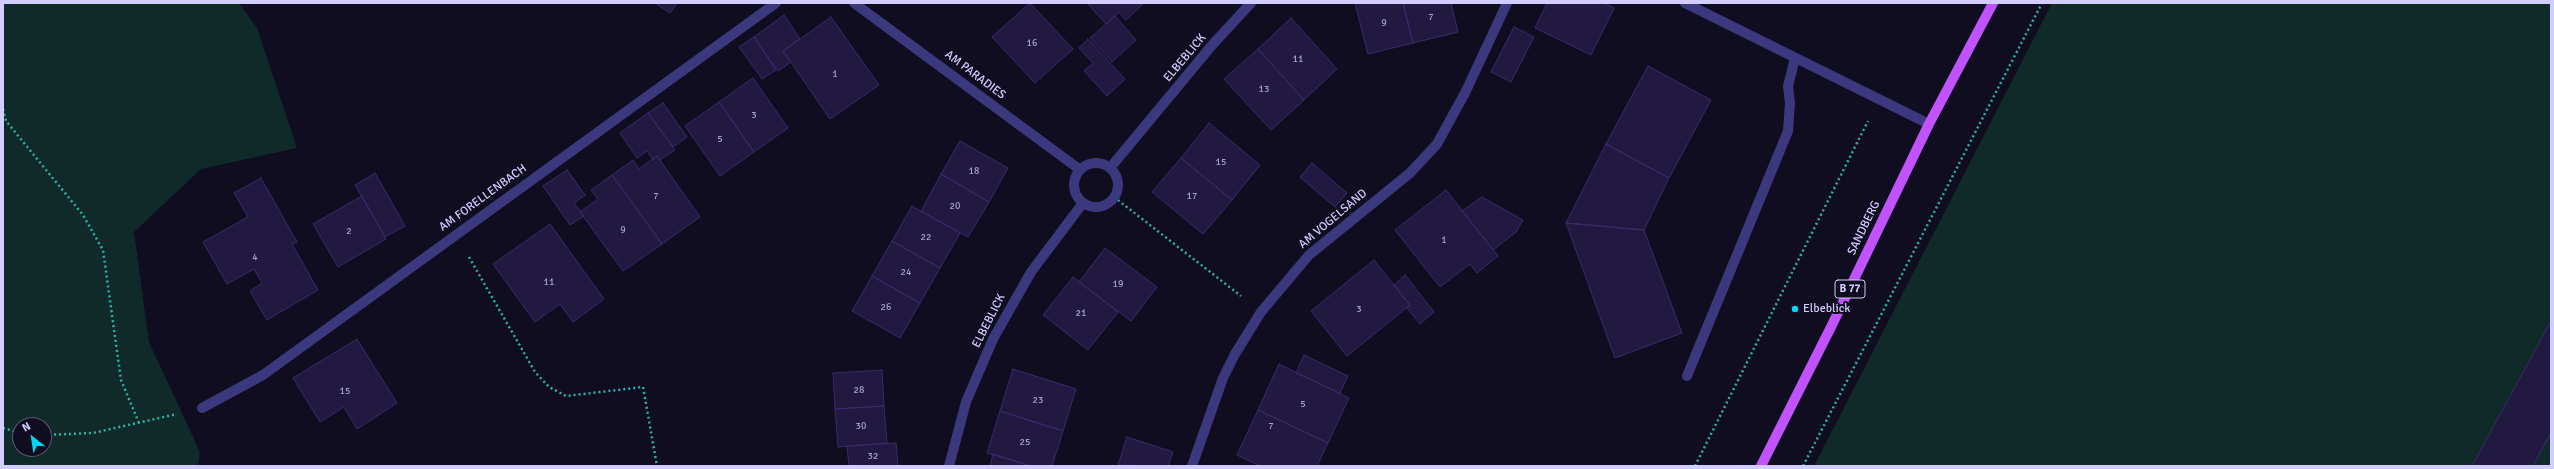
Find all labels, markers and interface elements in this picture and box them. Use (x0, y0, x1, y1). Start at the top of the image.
house number: 7 (1428, 11, 1434, 23)
house number: 9 (1381, 17, 1387, 29)
street label: ELBEBLICK (1161, 31, 1209, 85)
house number: 16 (1027, 37, 1037, 49)
street label: AM PARADIES (942, 47, 1008, 103)
house number: 11 (1293, 53, 1303, 65)
house number: 1 (832, 68, 838, 80)
house number: 13 (1259, 83, 1269, 95)
house number: 3 (751, 109, 757, 121)
house number: 5 (717, 133, 723, 145)
house number: 15 (1216, 156, 1226, 168)
street label: AM FORELLENBACH (436, 161, 530, 235)
house number: 18 (969, 165, 979, 177)
street label: AM VOGELSAND (1296, 186, 1370, 252)
house number: 7 (653, 190, 659, 202)
house number: 17 (1187, 190, 1197, 202)
street label: SANDBERG (1845, 198, 1883, 258)
house number: 20 (950, 200, 960, 212)
house number: 9 (620, 224, 626, 236)
house number: 2 (346, 225, 352, 237)
house number: 22 (921, 231, 931, 243)
house number: 1 (1441, 234, 1447, 246)
house number: 4 (252, 251, 258, 263)
house number: 24 (901, 266, 911, 278)
house number: 11 (544, 276, 554, 288)
house number: 19 (1113, 278, 1123, 290)
road number: B 77 (1835, 280, 1865, 298)
street label: ELBEBLICK (969, 292, 1009, 350)
house number: 26 (881, 301, 891, 313)
place label: Elbeblick (1803, 302, 1850, 316)
house number: 3 (1356, 303, 1362, 315)
marker: Elbeblick (1790, 304, 1800, 314)
house number: 21 (1076, 307, 1086, 319)
house number: 28 (854, 384, 864, 396)
house number: 15 (340, 385, 350, 397)
house number: 23 (1033, 394, 1043, 406)
house number: 5 (1300, 398, 1306, 410)
north arrow (12, 417, 52, 457)
text: N (20, 419, 33, 435)
house number: 30 (856, 420, 866, 432)
house number: 7 (1268, 420, 1274, 432)
house number: 25 (1020, 436, 1030, 448)
house number: 32 (868, 450, 878, 462)

